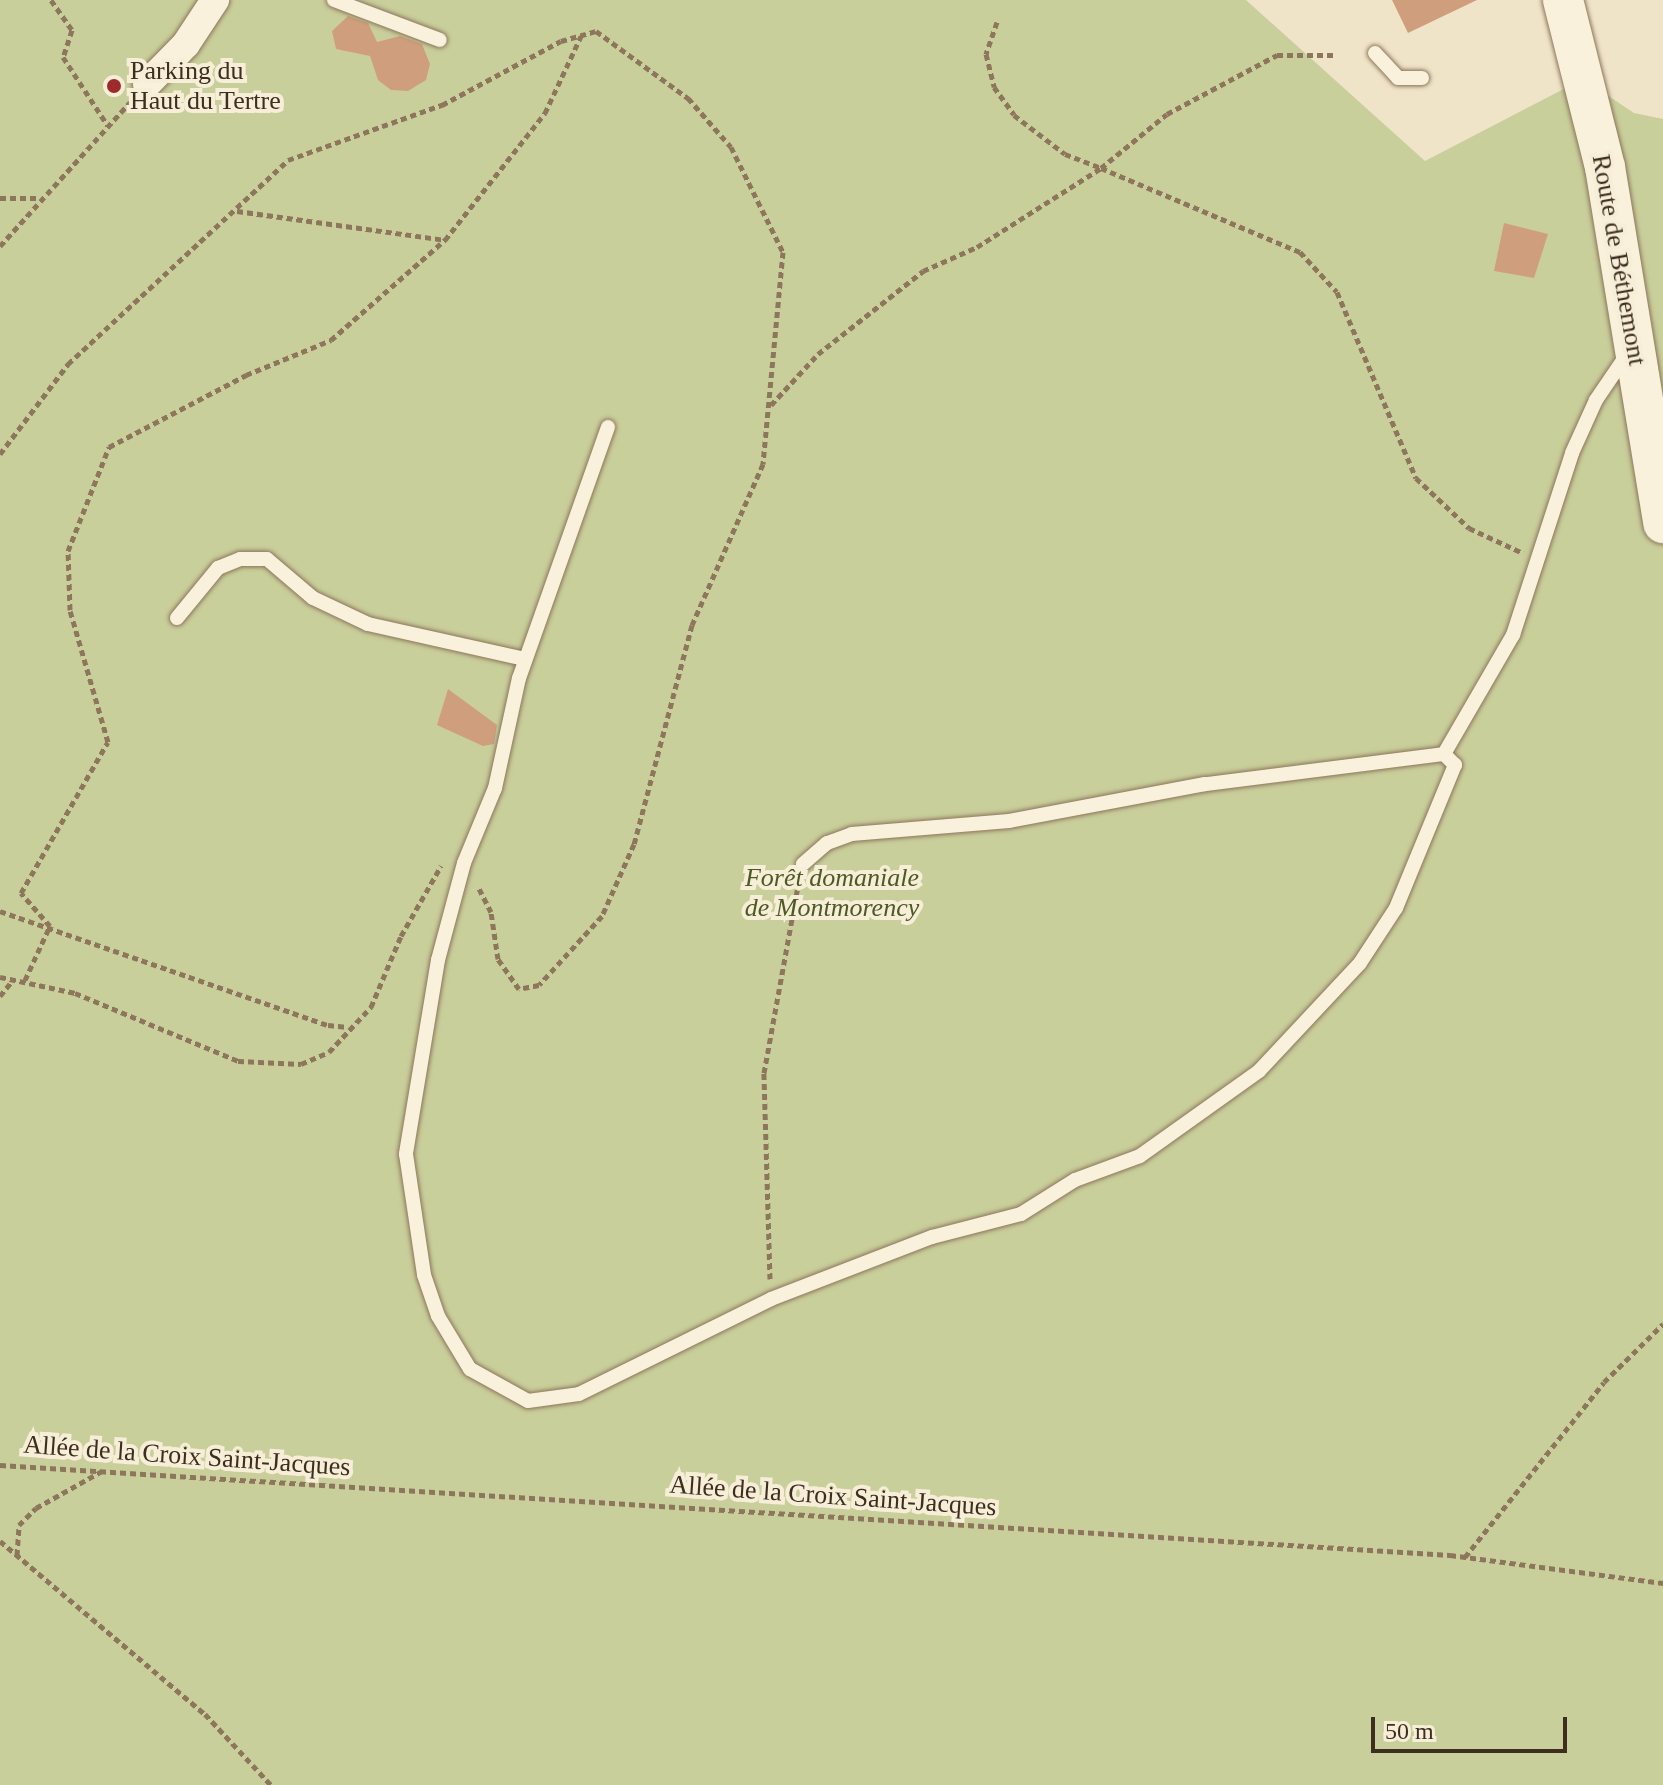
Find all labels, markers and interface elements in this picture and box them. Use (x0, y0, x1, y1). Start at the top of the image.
place label: Parking du Haut du Tertre (130, 55, 281, 116)
marker: Parking du Haut du Tertre (105, 77, 123, 95)
street label: Route de Béthemont (1585, 152, 1653, 368)
park label: Forêt domaniale de Montmorency (745, 862, 919, 924)
street label: Allée de la Croix Saint-Jacques (22, 1429, 352, 1483)
street label: Allée de la Croix Saint-Jacques (668, 1469, 998, 1523)
scale bar (1375, 1701, 1571, 1751)
text: 50 m (1385, 1718, 1434, 1744)

